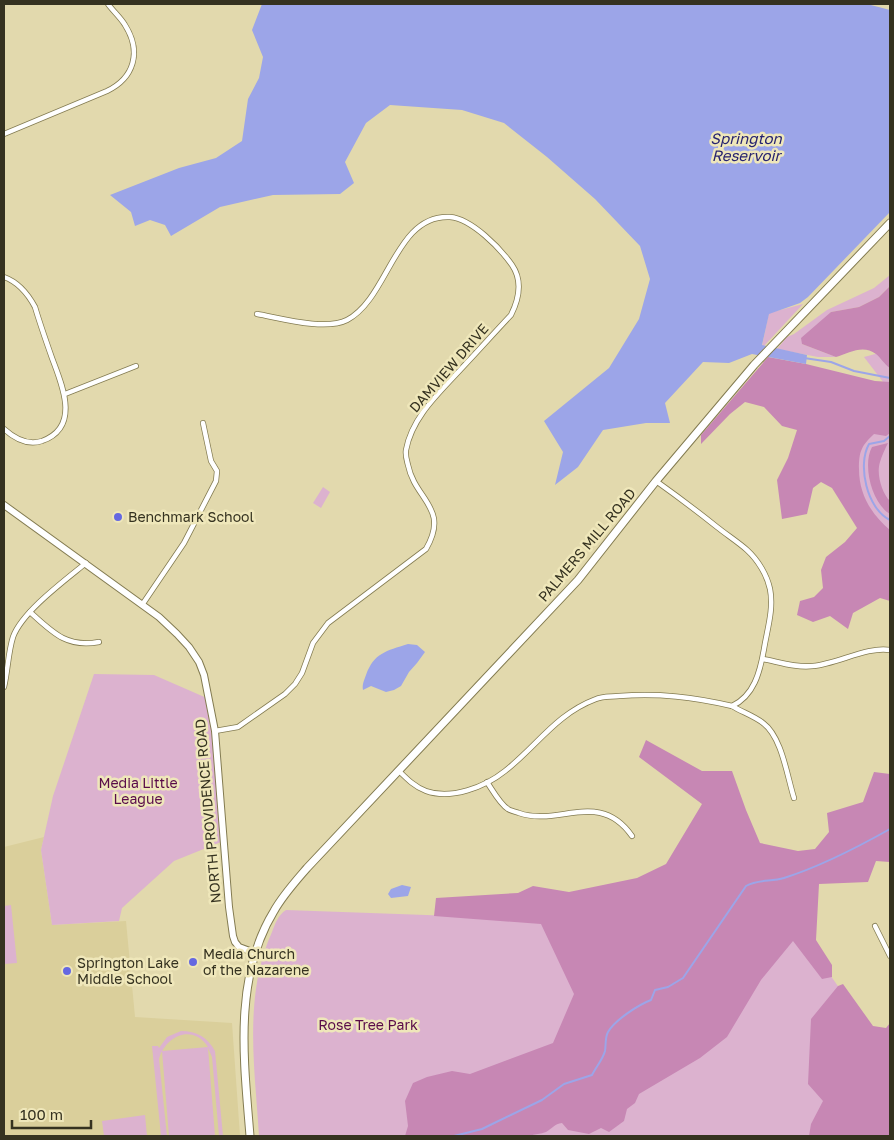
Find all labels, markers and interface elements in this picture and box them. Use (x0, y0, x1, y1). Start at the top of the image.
water label: Springton Reservoir (710, 129, 782, 164)
street label: DAMVIEW DRIVE (406, 320, 492, 415)
street label: PALMERS MILL ROAD (534, 485, 639, 605)
place label: Benchmark School (128, 508, 254, 525)
marker: Benchmark School (112, 511, 124, 523)
street label: NORTH PROVIDENCE ROAD (191, 718, 224, 904)
park label: Media Little League (98, 774, 178, 807)
place label: Media Church of the Nazarene (203, 945, 309, 978)
place label: Springton Lake Middle School (77, 954, 179, 987)
marker: Media Church of the Nazarene (187, 956, 199, 968)
marker: Springton Lake Middle School (61, 965, 73, 977)
park label: Rose Tree Park (318, 1016, 418, 1033)
scale bar (12, 1098, 91, 1130)
text: 100 m (20, 1105, 63, 1123)

